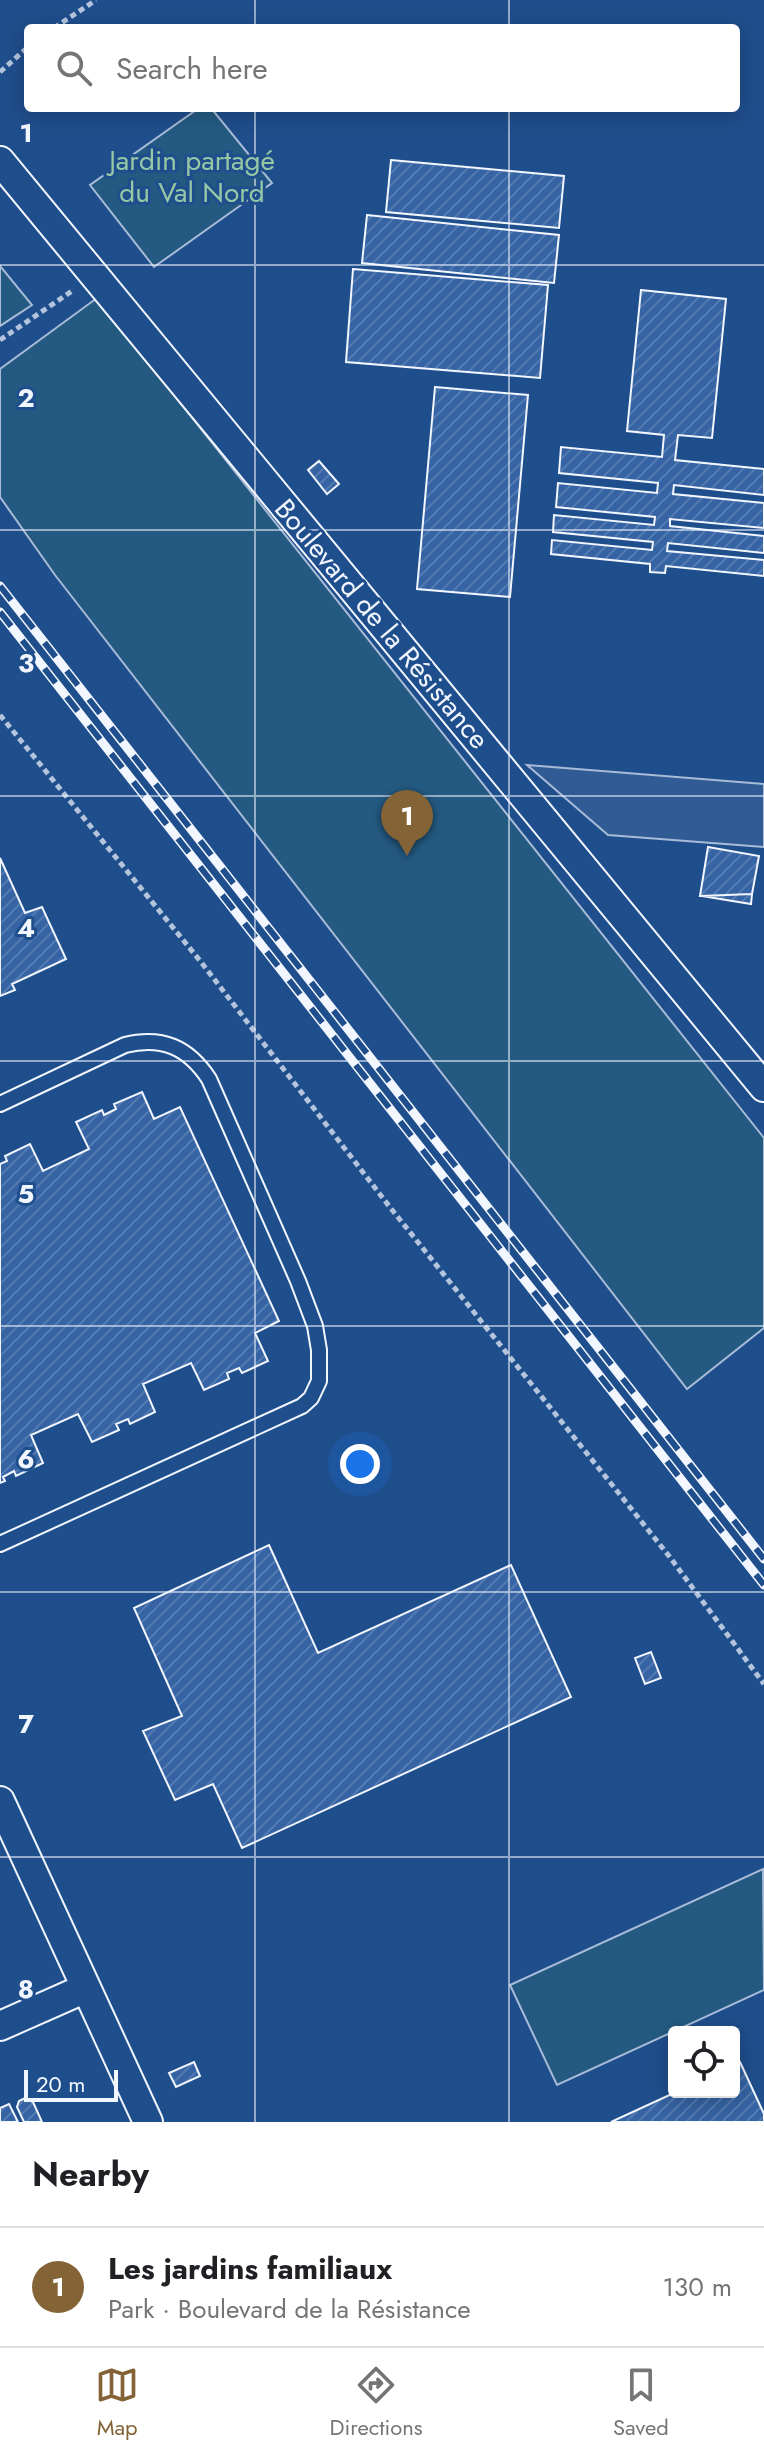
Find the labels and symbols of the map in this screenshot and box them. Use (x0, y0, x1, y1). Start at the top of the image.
text: 1 (19, 114, 33, 152)
park label: Jardin partagé du Val Nord (105, 140, 275, 213)
text: 2 (17, 379, 35, 417)
street label: Boulevard de la Résistance (265, 490, 499, 758)
text: 3 (18, 644, 34, 682)
pin: 1 (381, 790, 433, 856)
text: 4 (17, 909, 35, 947)
text: 5 (18, 1175, 34, 1213)
text: 6 (17, 1440, 35, 1478)
your location (340, 1444, 380, 1484)
text: 7 (18, 1705, 34, 1743)
text: 8 (18, 1970, 34, 2008)
scale bar (24, 2066, 118, 2102)

